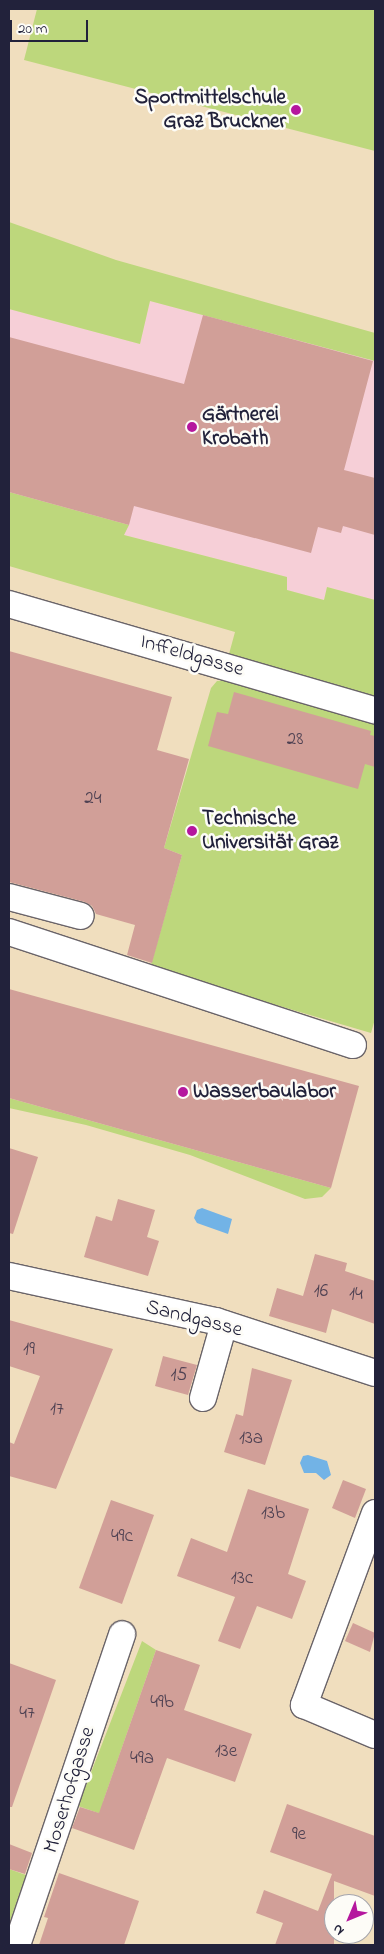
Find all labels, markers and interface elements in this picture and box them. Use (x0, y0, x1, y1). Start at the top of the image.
scale bar (12, 10, 90, 42)
text: 20 m (18, 18, 47, 40)
place label: Sportmittelschule Graz Bruckner (135, 85, 286, 135)
marker: Sportmittelschule Graz Bruckner (290, 104, 302, 116)
place label: Gärtnerei Krobath (202, 402, 279, 452)
marker: Gärtnerei Krobath (186, 421, 198, 433)
street label: Inffeldgasse (137, 629, 247, 683)
house number: 28 (287, 729, 303, 751)
house number: 24 (84, 788, 102, 810)
place label: Technische Universität Graz (202, 806, 338, 856)
marker: Technische Universität Graz (186, 825, 198, 837)
place label: Wasserbaulabor (193, 1079, 336, 1105)
marker: Wasserbaulabor (177, 1086, 189, 1098)
house number: 16 (314, 1281, 328, 1303)
house number: 14 (349, 1284, 363, 1306)
street label: Sandgasse (143, 1295, 245, 1343)
house number: 19 (23, 1339, 35, 1361)
house number: 15 (171, 1365, 187, 1387)
house number: 17 (50, 1399, 64, 1421)
house number: 13a (239, 1428, 263, 1450)
house number: 13b (261, 1503, 285, 1525)
house number: 49c (111, 1526, 133, 1548)
house number: 13c (231, 1568, 253, 1590)
house number: 49b (150, 1692, 174, 1714)
house number: 47 (19, 1703, 35, 1725)
street label: Moserhofgasse (39, 1724, 101, 1856)
house number: 13e (215, 1741, 237, 1763)
house number: 49a (130, 1748, 154, 1770)
house number: 9e (292, 1824, 306, 1846)
north arrow (324, 1894, 374, 1944)
text: N (328, 1918, 350, 1940)

